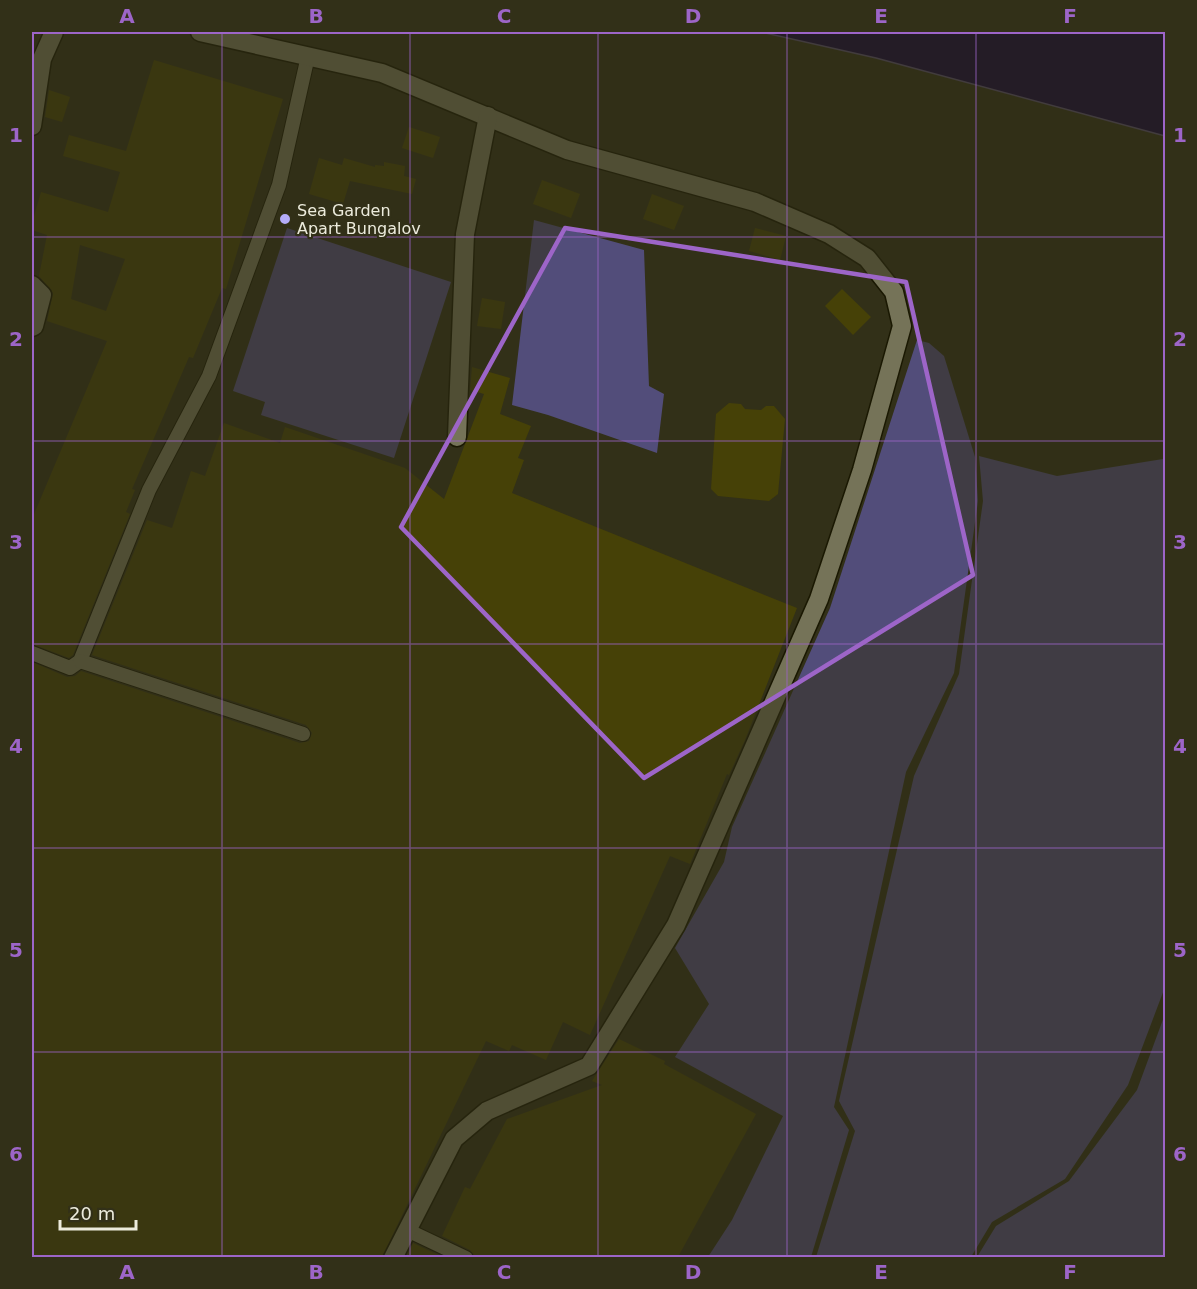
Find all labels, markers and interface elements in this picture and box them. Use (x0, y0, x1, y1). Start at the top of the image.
text: A (119, 4, 135, 28)
text: B (308, 4, 324, 28)
text: C (497, 4, 511, 28)
text: D (685, 4, 701, 28)
text: E (874, 4, 888, 28)
text: F (1063, 4, 1077, 28)
text: 1 (9, 123, 23, 147)
text: 1 (1173, 123, 1187, 147)
place label: Sea Garden Apart Bungalov (297, 201, 421, 238)
marker: Sea Garden Apart Bungalov (278, 212, 292, 226)
text: 2 (9, 327, 23, 351)
text: 2 (1173, 327, 1187, 351)
text: 3 (9, 530, 23, 554)
text: 3 (1173, 530, 1187, 554)
text: 4 (9, 734, 23, 758)
text: 4 (1173, 734, 1187, 758)
text: 5 (9, 938, 23, 962)
text: 5 (1173, 938, 1187, 962)
text: 6 (9, 1142, 23, 1166)
text: 6 (1173, 1142, 1187, 1166)
scale bar (60, 1193, 136, 1231)
text: 20 m (69, 1203, 115, 1224)
text: A (119, 1260, 135, 1284)
text: B (308, 1260, 324, 1284)
text: C (497, 1260, 511, 1284)
text: D (685, 1260, 701, 1284)
text: E (874, 1260, 888, 1284)
text: F (1063, 1260, 1077, 1284)

